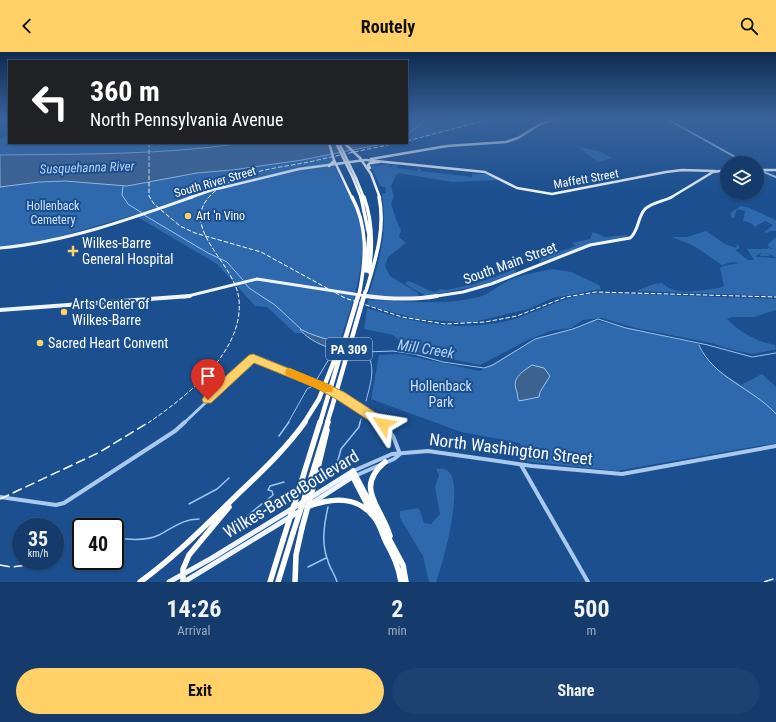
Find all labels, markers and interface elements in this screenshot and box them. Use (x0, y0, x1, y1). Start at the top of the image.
icon: back (16, 15, 38, 37)
icon: search (738, 15, 760, 37)
text: Routely (361, 16, 415, 37)
text: 360 m (90, 75, 160, 108)
icon: left (24, 76, 76, 128)
text: North Pennsylvania Avenue (90, 109, 283, 130)
map controls (720, 156, 764, 200)
button: layers (720, 156, 764, 200)
water label: Susquehanna River (39, 158, 136, 177)
street label: South River Street (172, 164, 258, 200)
street label: Maffett Street (552, 166, 620, 192)
park label: Hollenback Cemetery (26, 199, 80, 227)
place label: Art 'n Vino (196, 209, 245, 223)
marker: Art 'n Vino (183, 211, 193, 221)
place label: Wilkes-Barre General Hospital (82, 235, 174, 267)
street label: South Main Street (461, 239, 559, 287)
marker: Wilkes-Barre General Hospital (67, 245, 79, 257)
place label: Arts Center of Wilkes-Barre (72, 296, 150, 328)
marker: Arts Center of Wilkes-Barre (59, 307, 69, 317)
place label: Sacred Heart Convent (48, 335, 168, 351)
water label: Mill Creek (396, 336, 456, 362)
marker: Sacred Heart Convent (35, 338, 45, 348)
road number: PA 309 (326, 338, 372, 360)
pin (191, 359, 225, 400)
icon: arrive (197, 365, 219, 387)
park label: Hollenback Park (410, 378, 473, 410)
position arrow (362, 403, 404, 445)
street label: North Washington Street (428, 429, 594, 469)
street label: Wilkes-Barre Boulevard (220, 446, 362, 542)
speed limit sign: 40 (72, 518, 124, 570)
text: 35 (28, 527, 48, 551)
text: km/h (28, 548, 48, 559)
text: 14:26 (166, 595, 221, 623)
text: 2 (391, 595, 403, 623)
text: 500 (573, 595, 610, 623)
text: Arrival (177, 623, 210, 638)
text: min (388, 623, 407, 638)
text: m (587, 623, 596, 638)
button: Exit (16, 668, 384, 714)
button: Share (392, 668, 760, 714)

